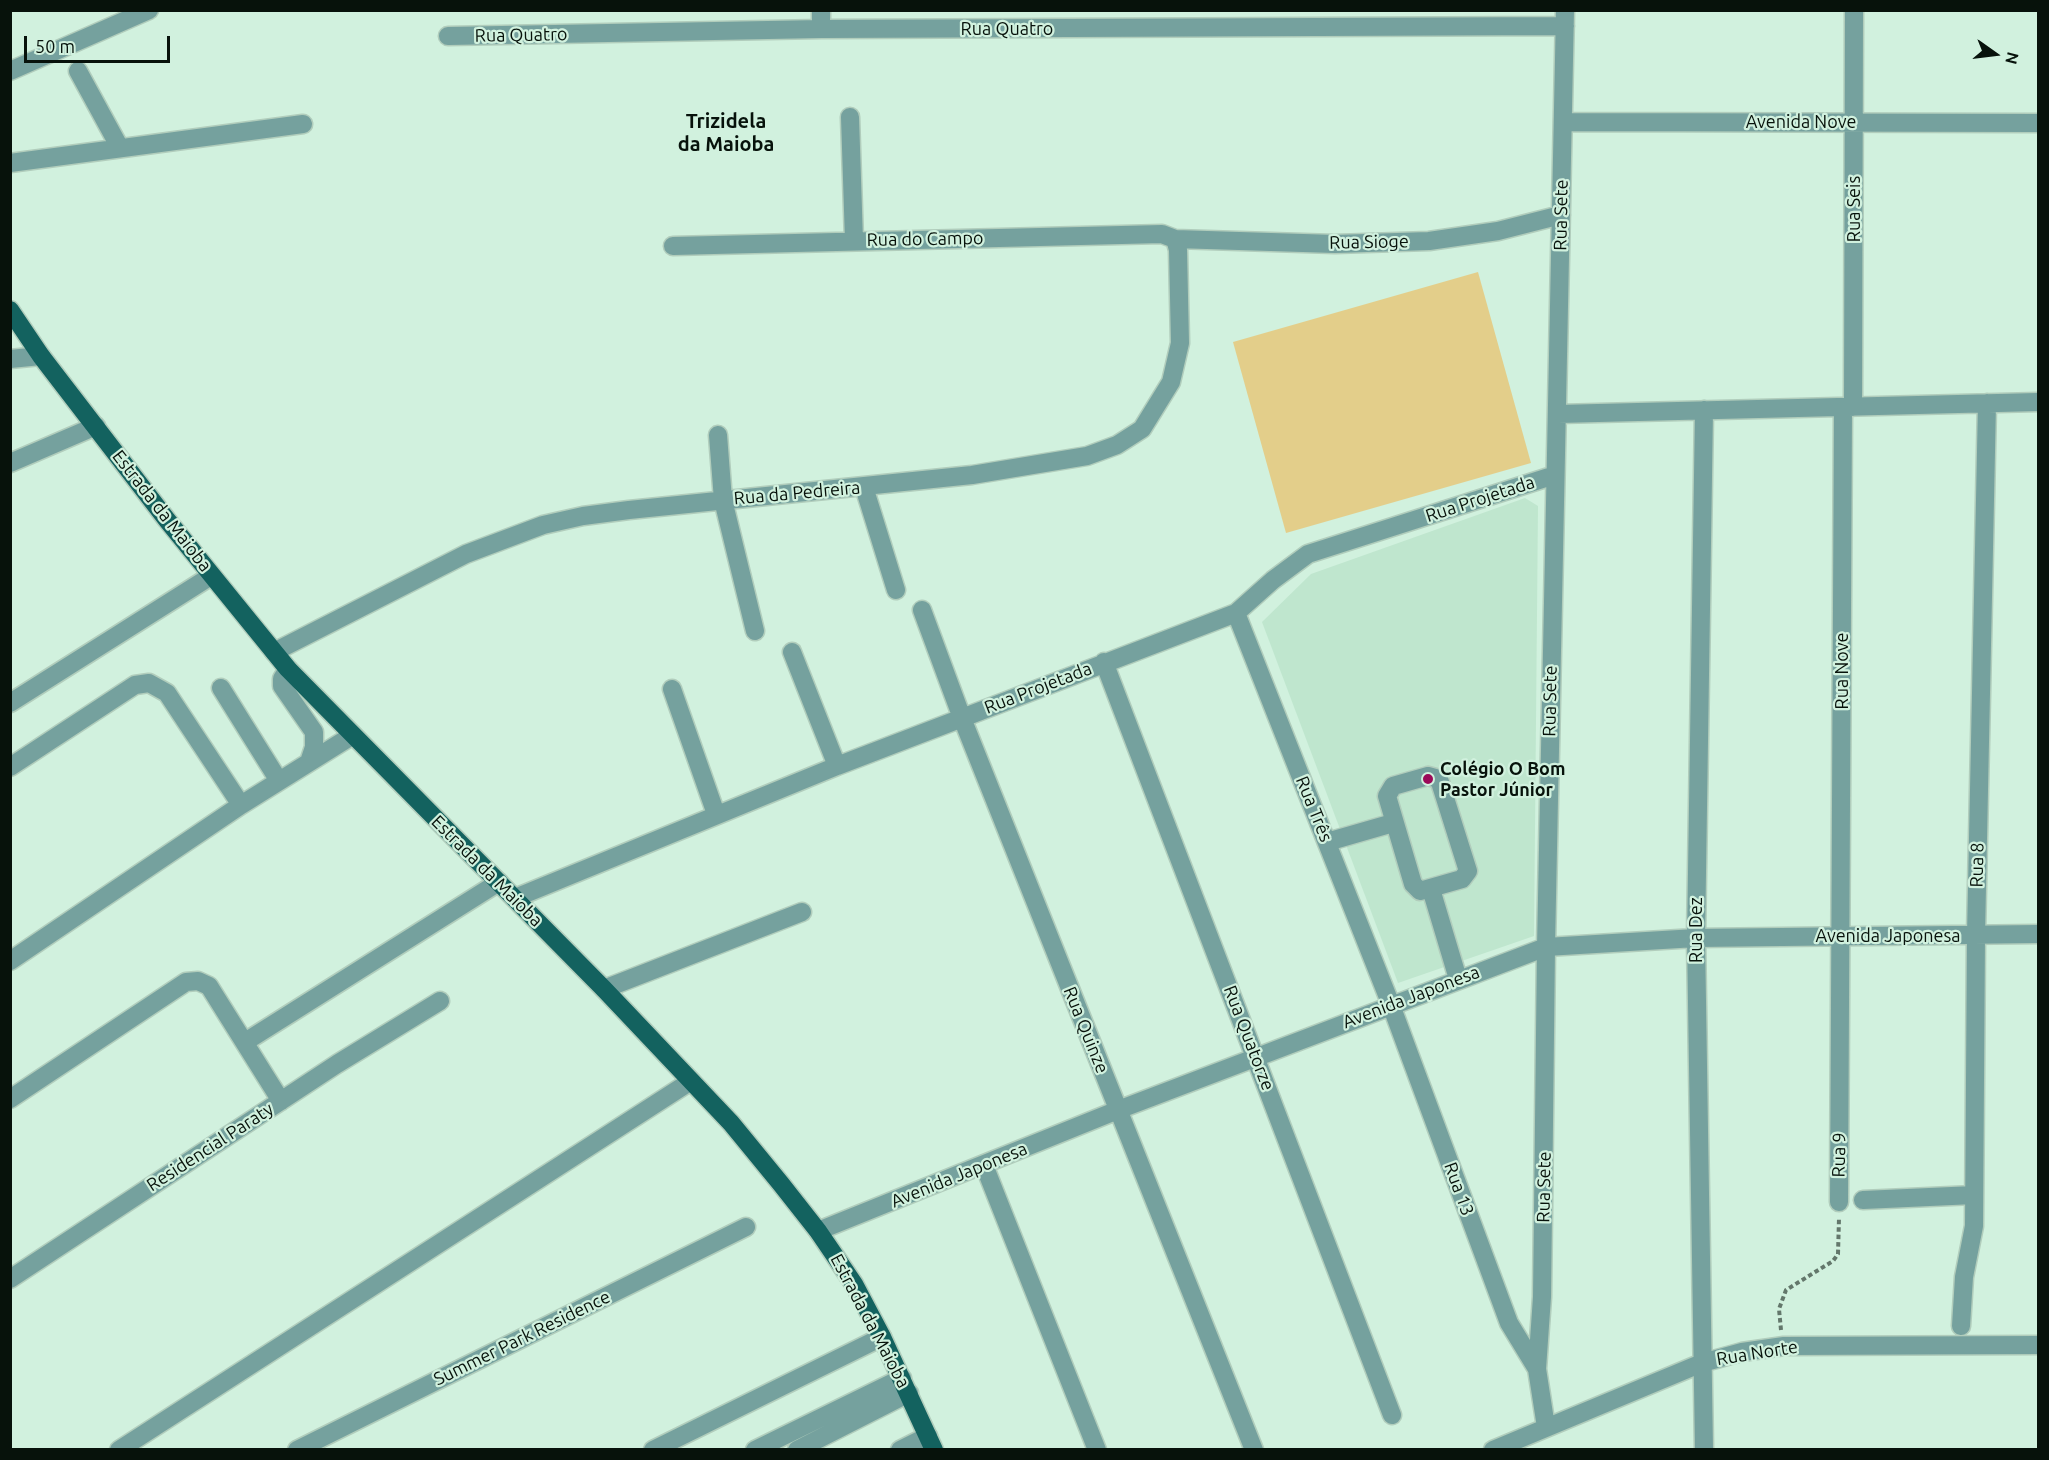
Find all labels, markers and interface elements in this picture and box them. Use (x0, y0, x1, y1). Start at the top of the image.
street label: Rua Quatro (961, 18, 1053, 40)
street label: Rua Quatro (474, 23, 568, 47)
scale bar (27, 24, 172, 62)
north arrow (1965, 24, 2025, 84)
text: 50 m (35, 36, 75, 56)
text: N (2002, 50, 2023, 66)
district label: Trizidela da Maioba (678, 109, 774, 156)
street label: Avenida Nove (1746, 111, 1856, 133)
street label: Rua Seis (1843, 176, 1865, 242)
street label: Rua Sete (1550, 179, 1572, 251)
street label: Rua do Campo (866, 227, 984, 251)
street label: Rua Sioge (1329, 231, 1409, 253)
street label: Estrada da Maioba (108, 446, 216, 576)
street label: Rua Projetada (1423, 471, 1537, 527)
street label: Rua da Pedreira (733, 477, 861, 509)
street label: Rua Nove (1831, 633, 1853, 709)
street label: Rua Projetada (981, 658, 1095, 718)
street label: Rua Sete (1539, 665, 1561, 737)
place label: Colégio O Bom Pastor Júnior (1440, 758, 1565, 800)
marker: Colégio O Bom Pastor Júnior (1421, 772, 1435, 786)
street label: Rua Três (1291, 773, 1337, 845)
street label: Estrada da Maioba (427, 811, 547, 931)
street label: Rua 8 (1966, 842, 1988, 888)
street label: Rua Dez (1685, 897, 1707, 963)
street label: Avenida Japonesa (1815, 925, 1961, 947)
street label: Avenida Japonesa (1339, 961, 1483, 1033)
street label: Rua Quatorze (1219, 982, 1279, 1094)
street label: Rua Quinze (1059, 983, 1113, 1077)
street label: Residencial Paraty (143, 1098, 277, 1196)
street label: Rua 9 (1828, 1132, 1850, 1178)
street label: Avenida Japonesa (888, 1138, 1030, 1212)
street label: Rua Sete (1533, 1151, 1555, 1223)
street label: Rua 13 (1439, 1159, 1479, 1219)
street label: Estrada da Maioba (826, 1250, 914, 1392)
street label: Summer Park Residence (430, 1286, 614, 1390)
street label: Rua Norte (1715, 1336, 1799, 1370)

